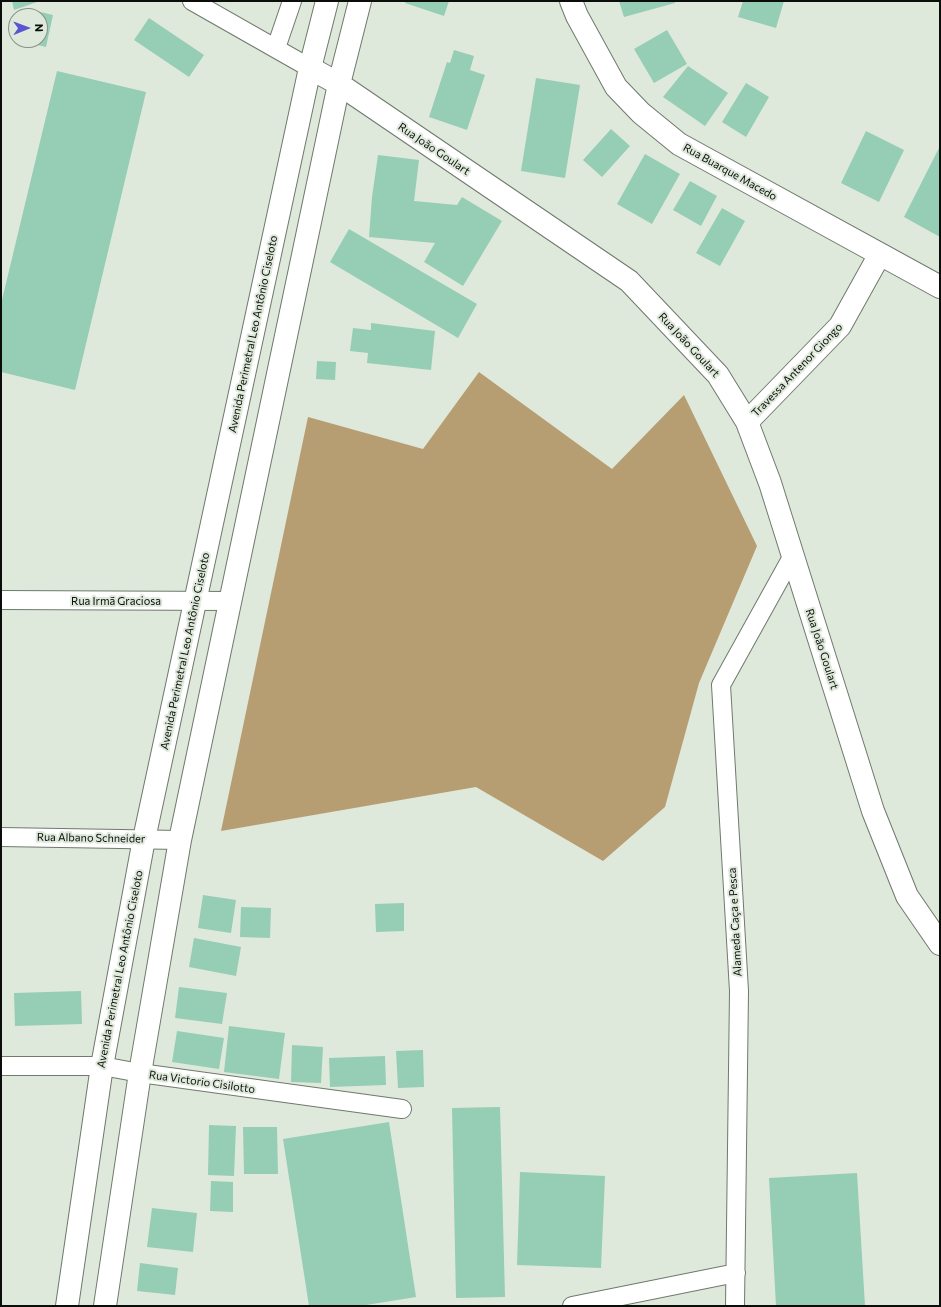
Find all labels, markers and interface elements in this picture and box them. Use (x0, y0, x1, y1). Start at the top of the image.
north arrow (8, 8, 48, 48)
text: N (33, 24, 46, 32)
street label: Rua João Goulart (396, 120, 472, 178)
street label: Rua Buarque Macedo (681, 141, 779, 203)
street label: Avenida Perimetral Leo Antônio Ciseloto (226, 234, 280, 434)
street label: Rua João Goulart (656, 310, 722, 380)
street label: Travessa Antenor Giongo (749, 321, 845, 419)
street label: Avenida Perimetral Leo Antônio Ciseloto (158, 551, 212, 751)
street label: Rua Irmã Graciosa (71, 594, 161, 608)
street label: Rua João Goulart (803, 607, 841, 691)
street label: Rua Albano Schneider (37, 830, 145, 846)
street label: Alameda Caça e Pesca (726, 867, 744, 977)
street label: Avenida Perimetral Leo Antônio Ciseloto (94, 869, 146, 1069)
street label: Rua Victorio Cisilotto (148, 1068, 256, 1096)

